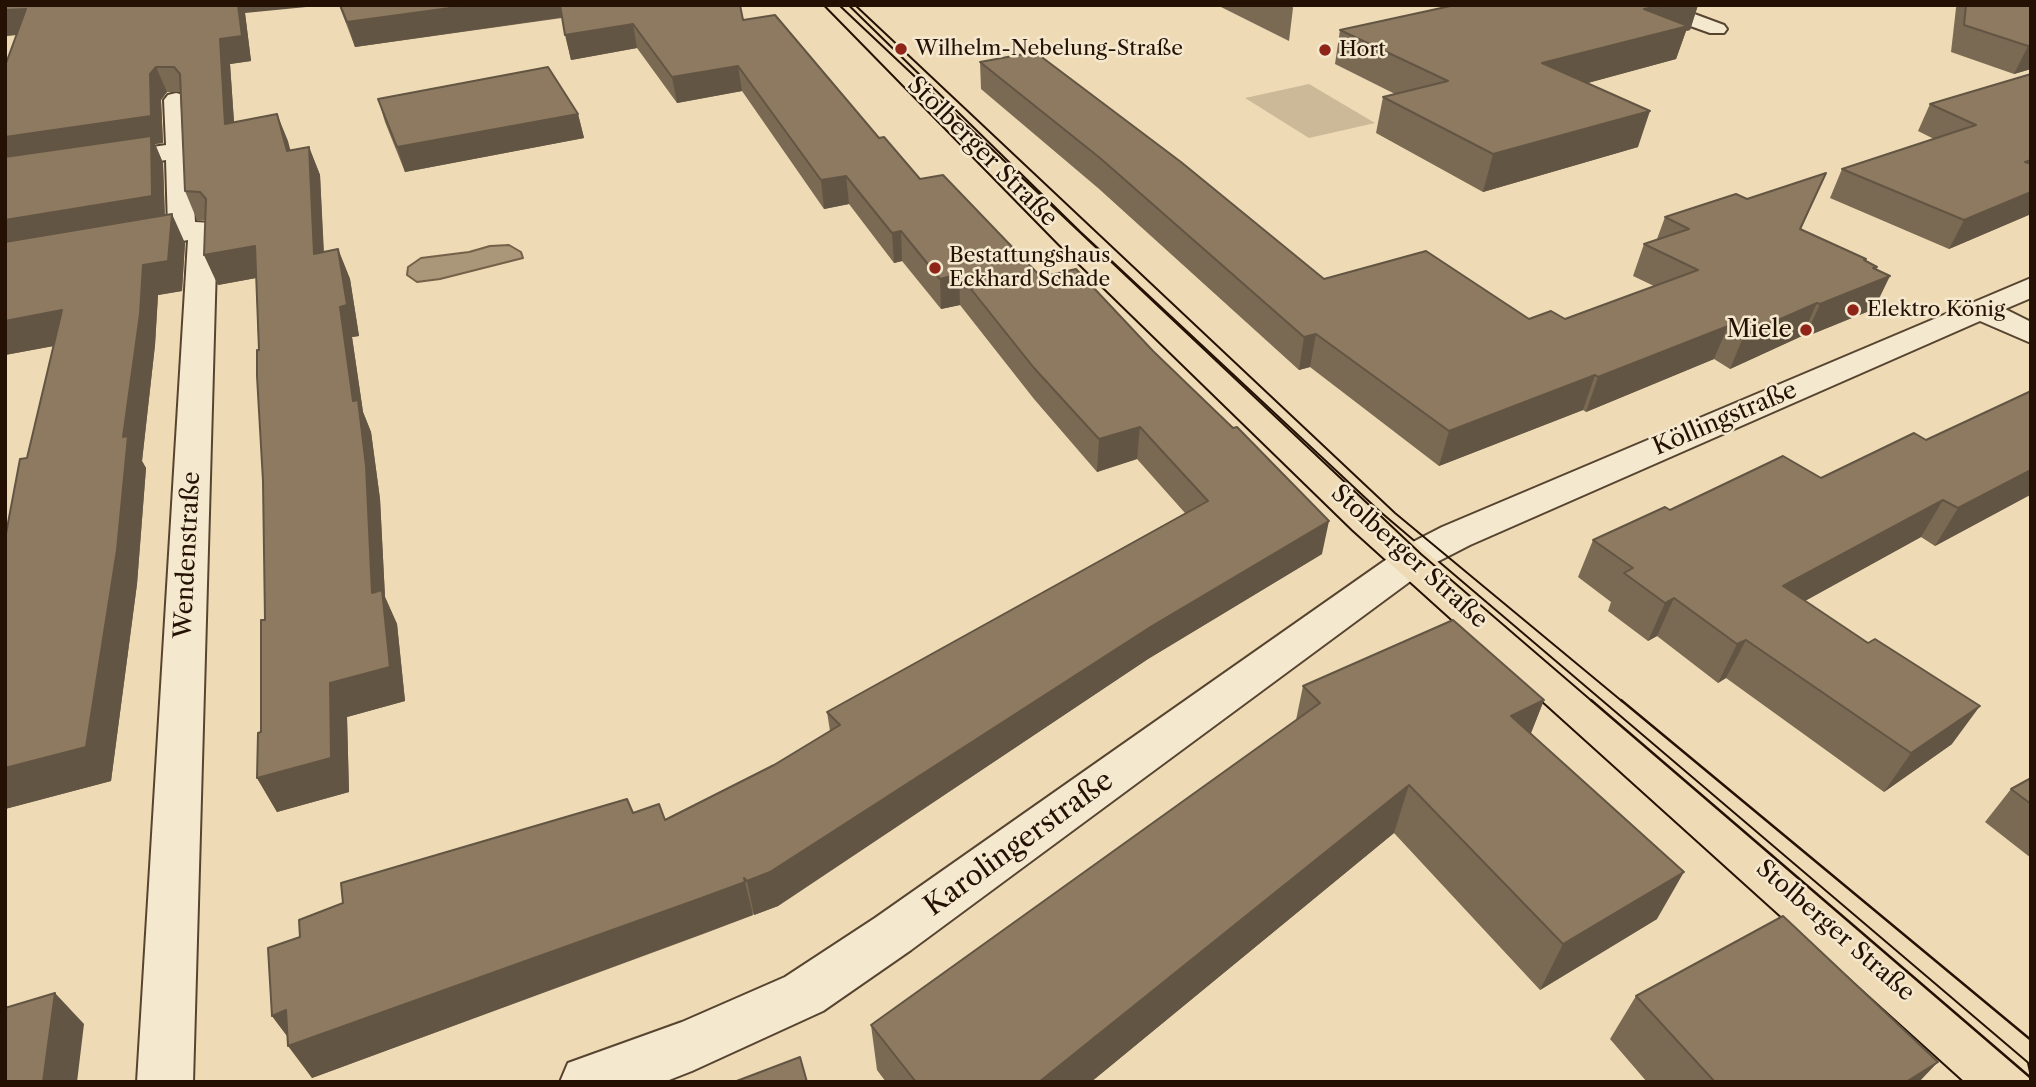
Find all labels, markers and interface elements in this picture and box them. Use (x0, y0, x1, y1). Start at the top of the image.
place label: Wilhelm-Nebelung-Straße (915, 36, 1183, 62)
place label: Hort (1339, 37, 1386, 63)
marker: Wilhelm-Nebelung-Straße (893, 41, 909, 57)
marker: Hort (1317, 42, 1333, 58)
street label: Stolberger Straße (901, 71, 1063, 233)
place label: Bestattungshaus Eckhard Schade (949, 243, 1110, 293)
marker: Bestattungshaus Eckhard Schade (927, 260, 943, 276)
place label: Elektro König (1867, 297, 2005, 323)
marker: Elektro König (1845, 302, 1861, 318)
place label: Miele (1726, 316, 1792, 344)
marker: Miele (1798, 322, 1814, 338)
street label: Köllingstraße (1649, 376, 1801, 462)
street label: Wendenstraße (169, 471, 207, 639)
street label: Stolberger Straße (1325, 479, 1493, 635)
street label: Karolingerstraße (918, 764, 1120, 924)
street label: Stolberger Straße (1750, 854, 1920, 1008)

